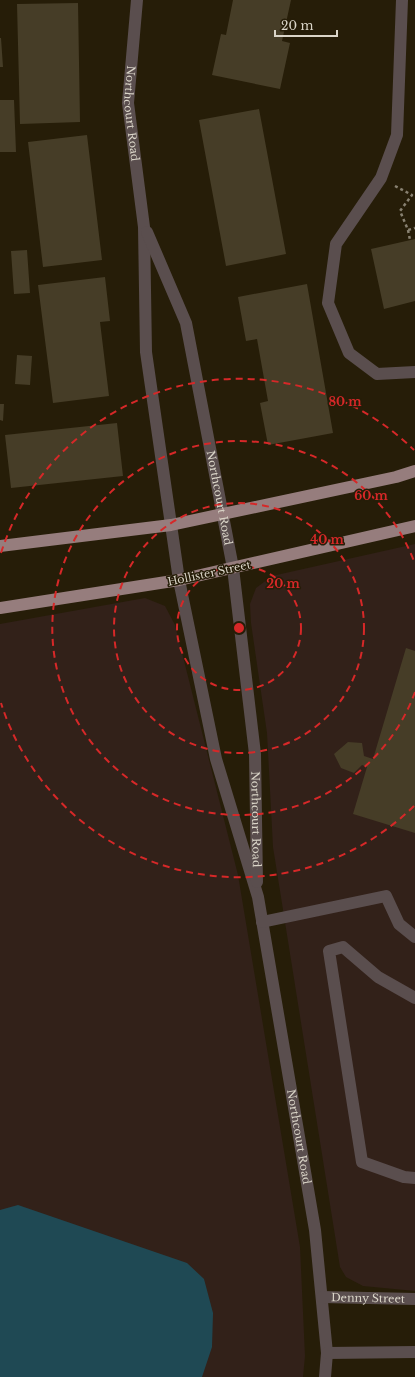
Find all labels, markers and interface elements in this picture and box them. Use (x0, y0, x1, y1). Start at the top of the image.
scale bar (275, 12, 337, 38)
text: 20 m (281, 18, 313, 33)
street label: Northcourt Road (121, 65, 143, 163)
text: 80 m (328, 394, 362, 409)
street label: Northcourt Road (204, 449, 236, 547)
text: 60 m (354, 488, 389, 503)
text: 40 m (310, 532, 344, 547)
street label: Hollister Street (166, 557, 253, 589)
text: 20 m (266, 576, 300, 591)
centre of rings (232, 621, 246, 635)
street label: Northcourt Road (248, 771, 264, 868)
street label: Northcourt Road (284, 1088, 314, 1186)
street label: Denny Street (331, 1290, 406, 1306)

